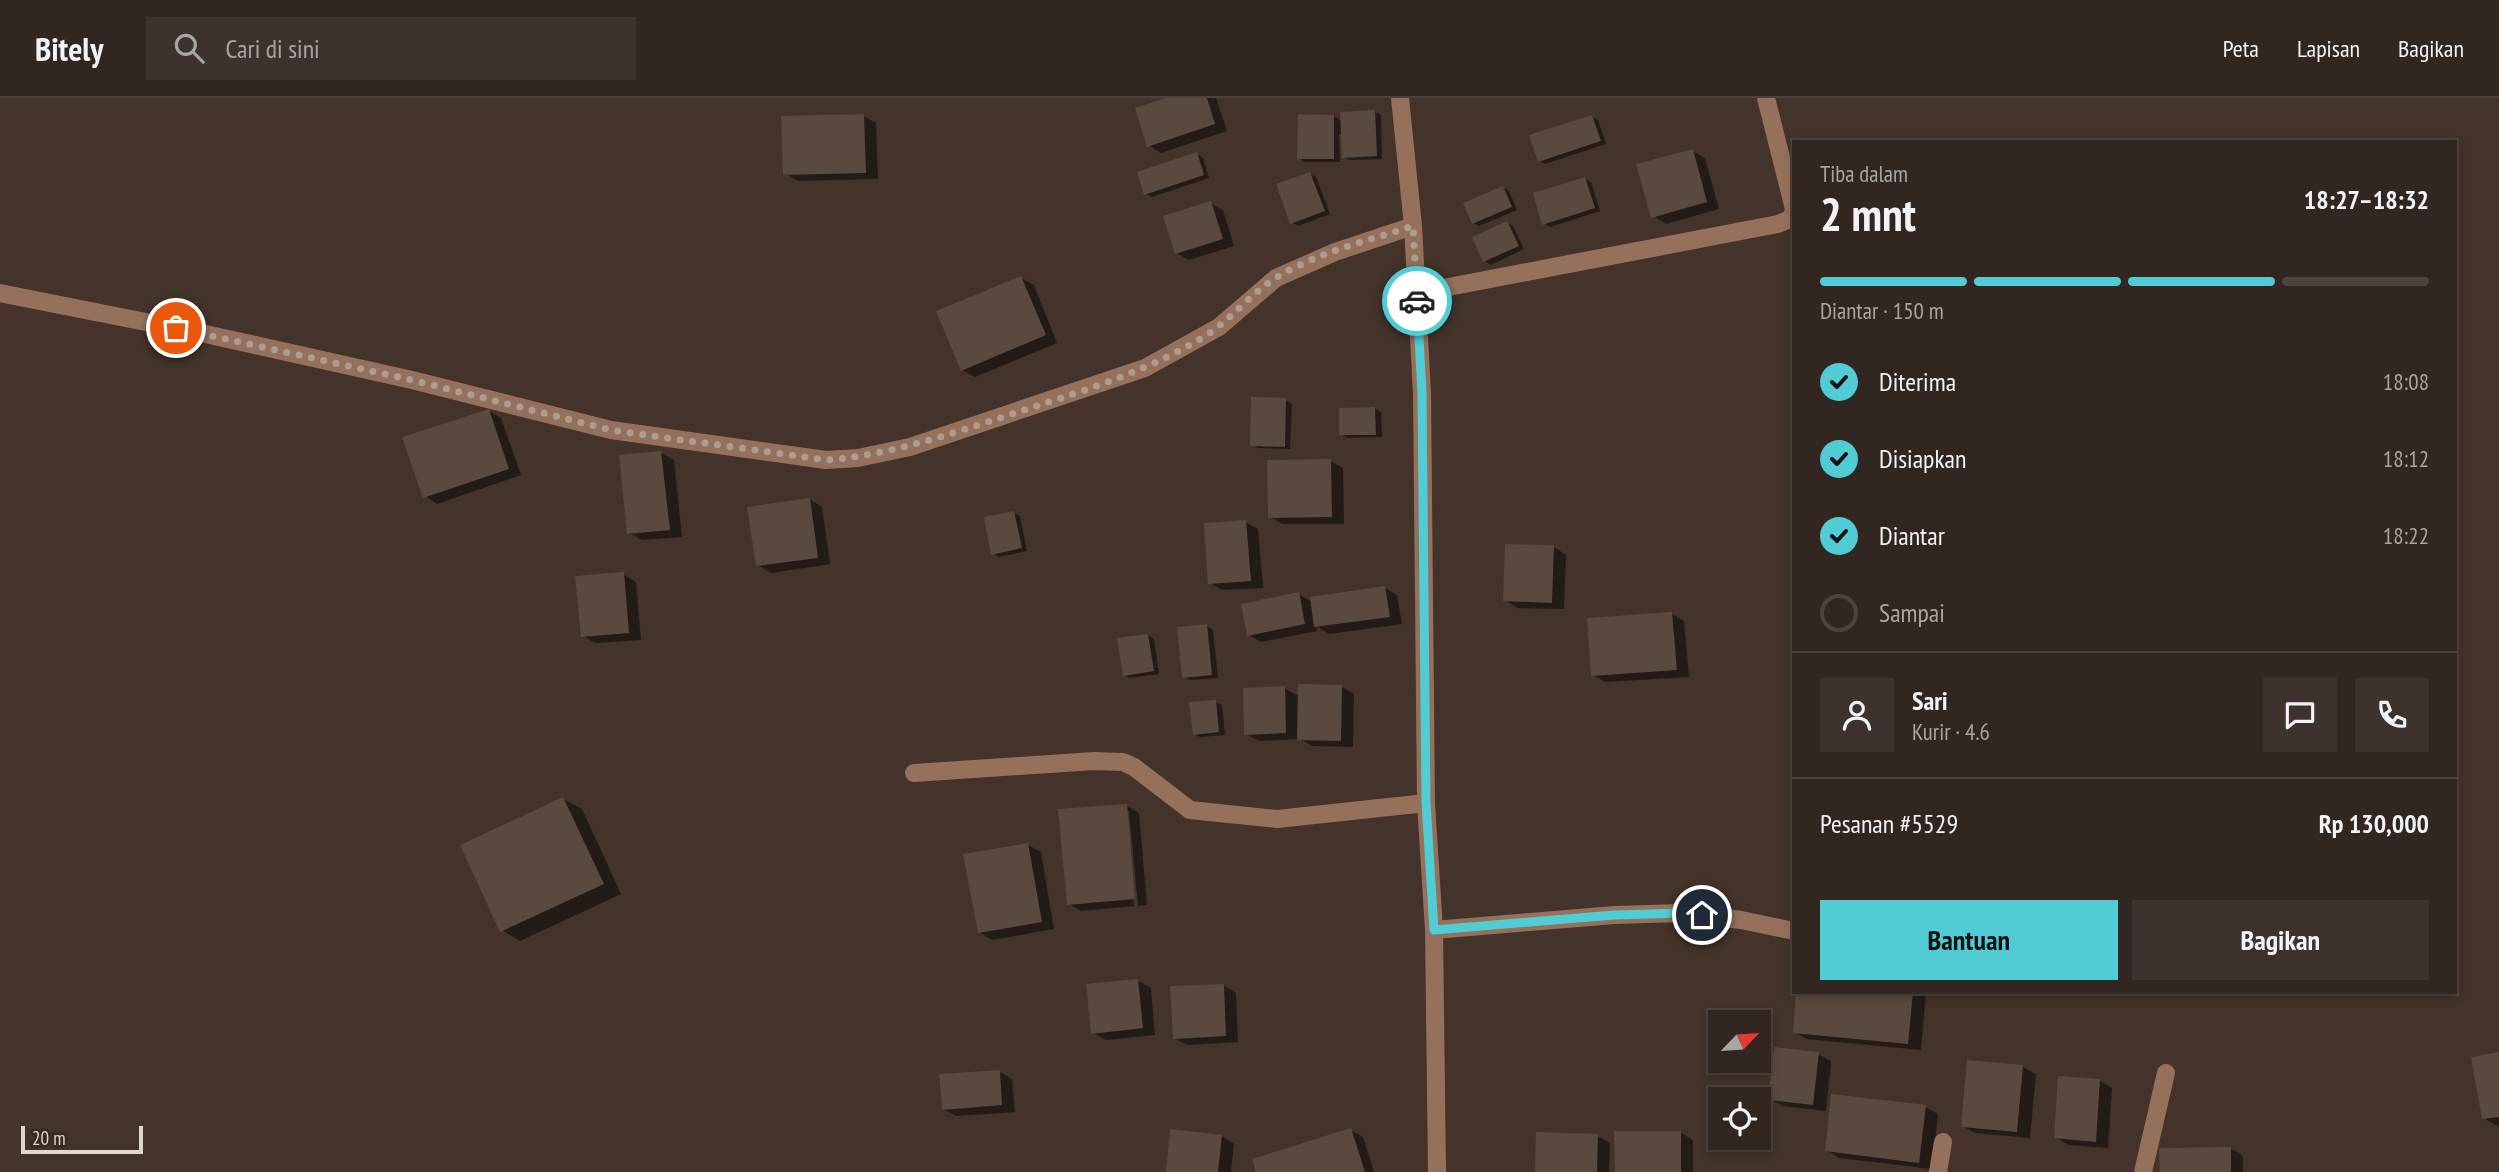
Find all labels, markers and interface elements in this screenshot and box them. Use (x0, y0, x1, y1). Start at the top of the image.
search box (146, 17, 636, 80)
text: Bitely (35, 27, 104, 70)
icon: search (170, 29, 208, 67)
text: Cari di sini (226, 32, 320, 65)
text: Peta (2223, 33, 2259, 64)
text: Lapisan (2297, 33, 2360, 64)
text: Bagikan (2398, 33, 2464, 64)
text: Tiba dalam (1820, 159, 1908, 188)
text: 18:27–18:32 (2304, 183, 2429, 216)
text: 2 mnt (1820, 184, 1916, 244)
courier (1382, 266, 1452, 336)
icon: car (1398, 282, 1436, 320)
text: Diantar · 150 m (1820, 296, 1944, 325)
pin (146, 298, 206, 358)
icon: bag (157, 309, 195, 347)
icon: check (1820, 363, 1858, 401)
text: Diterima (1879, 365, 1956, 398)
text: 18:08 (2383, 367, 2429, 396)
icon: check (1820, 440, 1858, 478)
text: Disiapkan (1879, 442, 1966, 475)
text: 18:12 (2383, 444, 2429, 473)
icon: check (1820, 517, 1858, 555)
text: Diantar (1879, 519, 1945, 552)
text: 18:22 (2383, 521, 2429, 550)
text: Sampai (1879, 596, 1945, 629)
button: person (1820, 678, 1894, 752)
button: chat (2263, 678, 2337, 752)
button: phone (2355, 678, 2429, 752)
text: Sari (1912, 684, 1948, 717)
text: Kurir · 4.6 (1912, 717, 1990, 746)
text: Pesanan #5529 (1820, 807, 1958, 840)
text: Rp 130,000 (2319, 807, 2429, 840)
pin (1672, 885, 1732, 945)
icon: home (1683, 896, 1721, 934)
button: Bantuan (1820, 900, 2118, 980)
button: Bagikan (2132, 900, 2429, 980)
north arrow (1708, 1010, 1771, 1073)
map controls (1708, 1010, 1771, 1150)
button: locate (1708, 1087, 1771, 1150)
scale bar (21, 1123, 144, 1155)
text: 20 m (32, 1126, 66, 1150)

